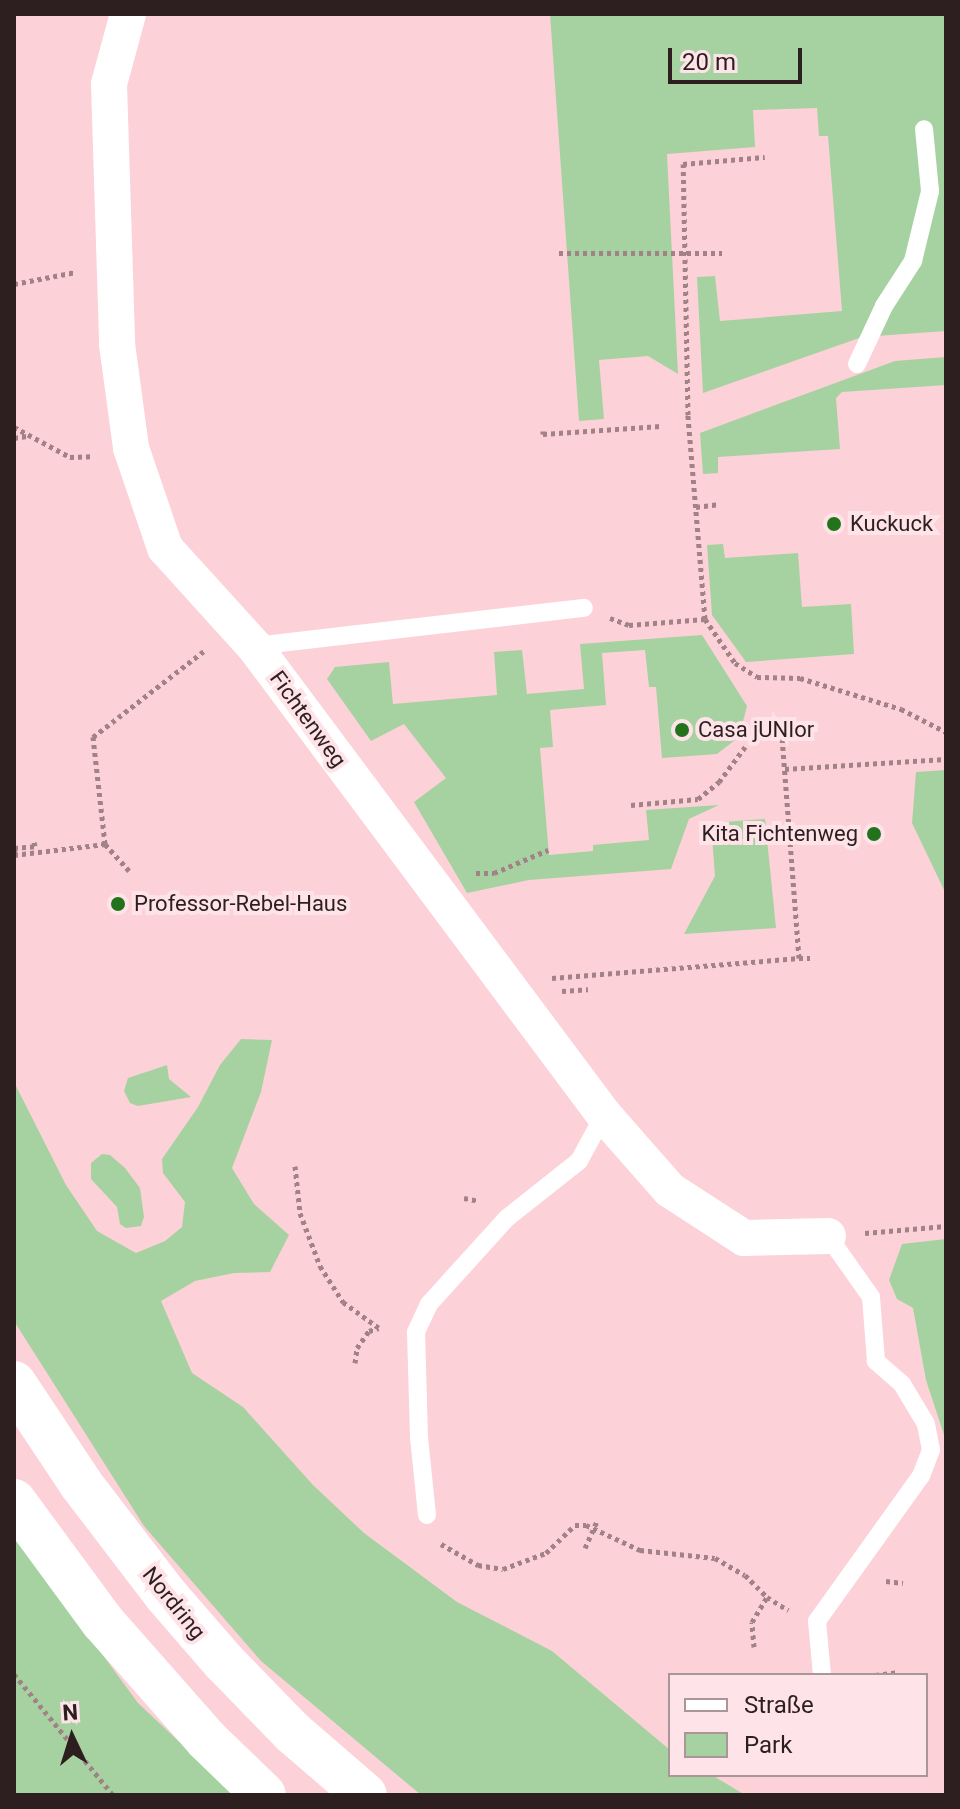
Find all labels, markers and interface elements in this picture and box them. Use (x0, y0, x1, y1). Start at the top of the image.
scale bar (672, 32, 806, 82)
text: 20 m (682, 48, 736, 76)
place label: Kuckuck (850, 511, 933, 537)
marker: Kuckuck (825, 515, 843, 533)
street label: Fichtenweg (264, 666, 352, 772)
place label: Casa jUNIor (698, 717, 814, 743)
marker: Casa jUNIor (673, 721, 691, 739)
place label: Kita Fichtenweg (702, 821, 858, 847)
marker: Kita Fichtenweg (865, 825, 883, 843)
place label: Professor-Rebel-Haus (134, 891, 347, 917)
marker: Professor-Rebel-Haus (109, 895, 127, 913)
street label: Nordring (137, 1562, 211, 1644)
legend (668, 1673, 928, 1777)
text: Straße (744, 1691, 814, 1719)
north arrow (32, 1697, 112, 1777)
text: N (62, 1700, 79, 1726)
text: Park (744, 1731, 792, 1759)

